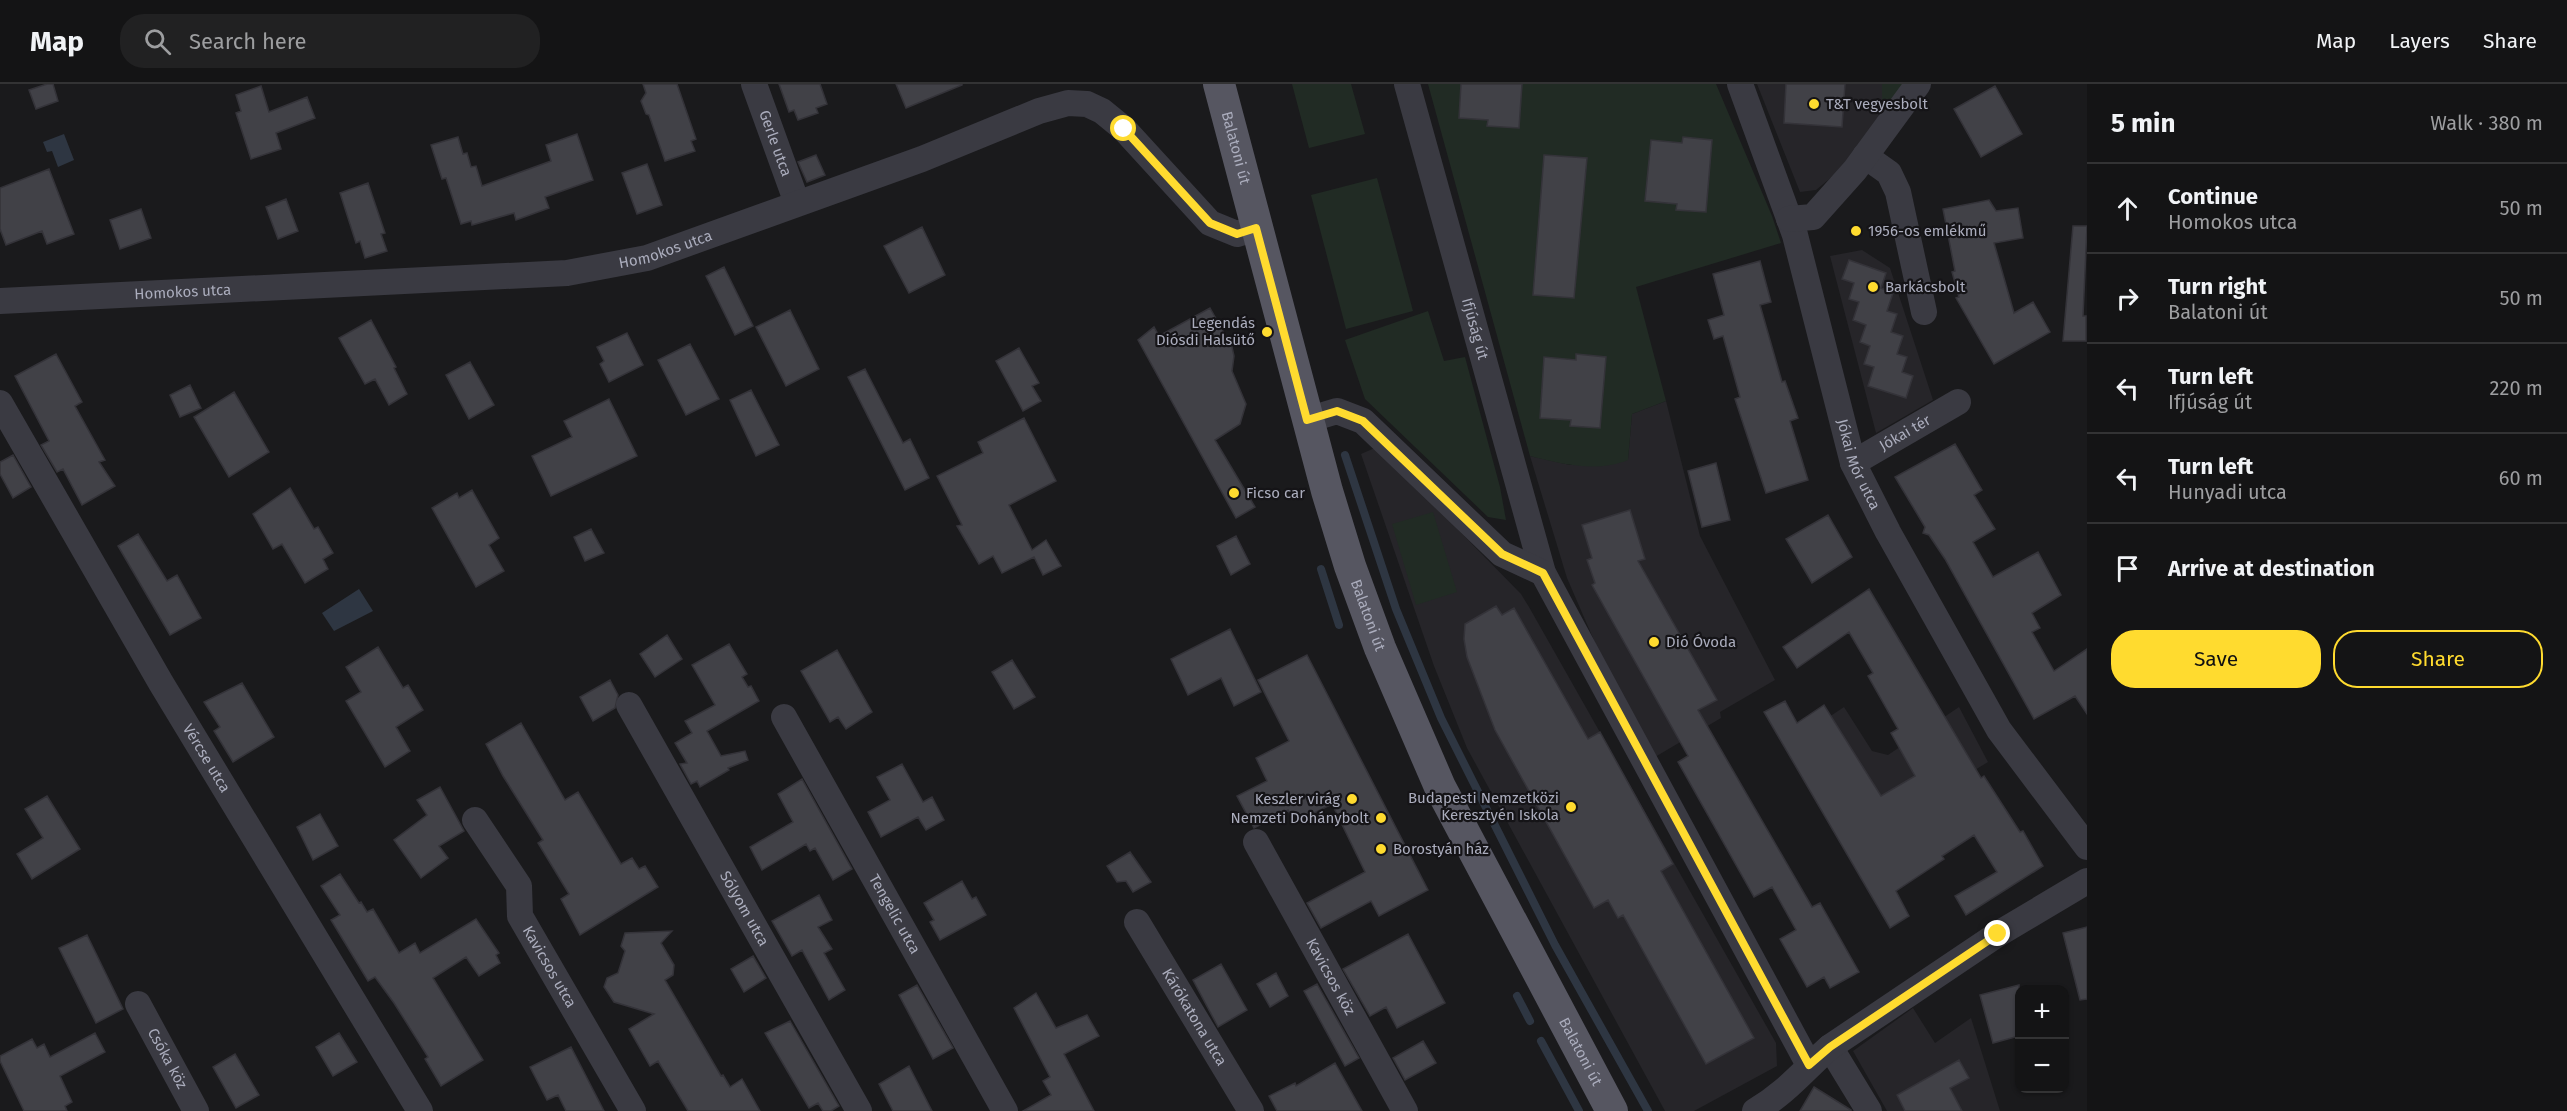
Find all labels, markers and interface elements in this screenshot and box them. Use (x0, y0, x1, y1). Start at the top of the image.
search box (120, 14, 540, 68)
text: Map (30, 25, 84, 58)
icon: search (141, 25, 174, 58)
text: Search here (189, 28, 307, 55)
text: Map (2316, 28, 2356, 54)
text: Layers (2389, 28, 2450, 54)
text: Share (2483, 28, 2537, 54)
place label: T&T vegyesbolt (1826, 95, 1928, 113)
marker: T&T vegyesbolt (1807, 97, 1821, 111)
street label: Gerle utca (755, 108, 796, 179)
text: 5 min (2111, 108, 2175, 139)
street label: Balatoni út (1218, 109, 1254, 187)
text: Walk · 380 m (2430, 111, 2543, 135)
route start (1110, 115, 1136, 141)
text: Continue (2168, 183, 2258, 210)
icon: ahead (2111, 192, 2144, 225)
text: 50 m (2499, 196, 2543, 220)
text: Homokos utca (2168, 210, 2297, 234)
place label: 1956-os emlékmű (1868, 222, 1986, 240)
marker: 1956-os emlékmű (1849, 224, 1863, 238)
street label: Homokos utca (617, 226, 714, 272)
text: Turn right (2168, 273, 2267, 300)
place label: Barkácsbolt (1885, 278, 1966, 296)
marker: Barkácsbolt (1866, 280, 1880, 294)
street label: Homokos utca (134, 281, 232, 303)
icon: right (2111, 282, 2144, 315)
text: 50 m (2499, 286, 2543, 310)
street label: Ifjúság út (1458, 296, 1492, 362)
text: Balatoni út (2168, 300, 2268, 324)
place label: Legendás Diósdi Halsütő (1156, 314, 1255, 349)
marker: Legendás Diósdi Halsütő (1260, 325, 1274, 339)
text: Turn left (2168, 363, 2253, 390)
icon: left (2111, 372, 2144, 405)
text: 220 m (2490, 376, 2543, 400)
text: Ifjúság út (2168, 390, 2252, 414)
street label: Jókai tér (1876, 411, 1934, 455)
street label: Jókai Mór utca (1833, 417, 1884, 513)
text: Turn left (2168, 453, 2253, 480)
icon: left (2111, 462, 2144, 495)
text: 60 m (2499, 466, 2543, 490)
text: Hunyadi utca (2168, 480, 2287, 504)
place label: Ficso car (1246, 484, 1305, 502)
marker: Ficso car (1227, 486, 1241, 500)
icon: arrive (2111, 552, 2144, 585)
text: Arrive at destination (2168, 555, 2375, 582)
street label: Balatoni út (1347, 577, 1390, 654)
button: Save (2111, 630, 2321, 688)
button: Share (2333, 630, 2543, 688)
place label: Dió Óvoda (1666, 633, 1736, 651)
marker: Dió Óvoda (1647, 635, 1661, 649)
street label: Vércse utca (179, 721, 234, 796)
place label: Budapesti Nemzetközi Keresztyén Iskola (1408, 789, 1559, 824)
place label: Keszler virág (1255, 790, 1340, 808)
marker: Keszler virág (1345, 792, 1359, 806)
marker: Budapesti Nemzetközi Keresztyén Iskola (1564, 800, 1578, 814)
place label: Nemzeti Dohánybolt (1231, 809, 1370, 827)
marker: Nemzeti Dohánybolt (1374, 811, 1388, 825)
place label: Borostyán ház (1393, 840, 1489, 858)
marker: Borostyán ház (1374, 842, 1388, 856)
street label: Sólyom utca (716, 868, 773, 949)
street label: Tengelic utca (865, 871, 924, 957)
route end (1984, 920, 2010, 946)
street label: Kavicsos utca (519, 923, 580, 1011)
street label: Kavicsos köz (1302, 935, 1359, 1019)
street label: Kárókatona utca (1158, 965, 1231, 1069)
map controls (2015, 985, 2069, 1093)
button: + (2015, 985, 2069, 1039)
street label: Balatoni út (1555, 1015, 1606, 1090)
street label: Csóka köz (144, 1025, 191, 1092)
button: − (2015, 1039, 2069, 1093)

